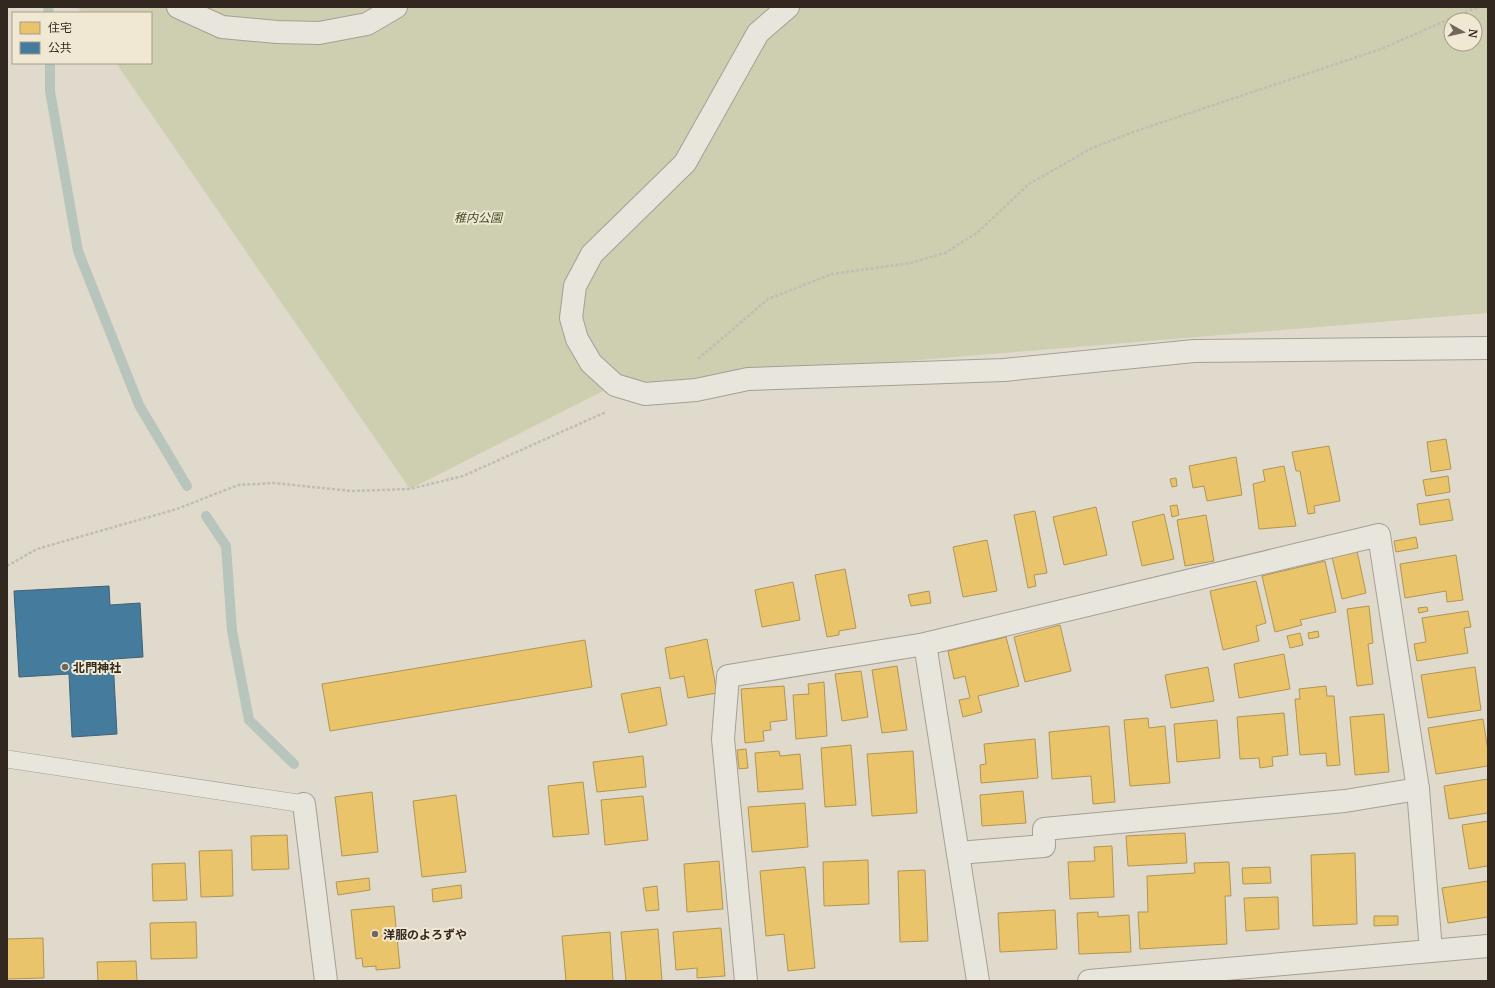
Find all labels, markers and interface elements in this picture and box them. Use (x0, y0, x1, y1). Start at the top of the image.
legend (12, 12, 152, 64)
north arrow (1443, 12, 1483, 52)
text: 住宅 (48, 20, 72, 35)
text: N (1465, 28, 1480, 39)
text: 公共 (48, 40, 72, 55)
park label: 稚内公園 (454, 210, 504, 225)
place label: 北門神社 (73, 660, 121, 675)
marker: 北門神社 (60, 662, 70, 672)
place label: 洋服のよろずや (383, 927, 467, 942)
marker: 洋服のよろずや (370, 929, 380, 939)

